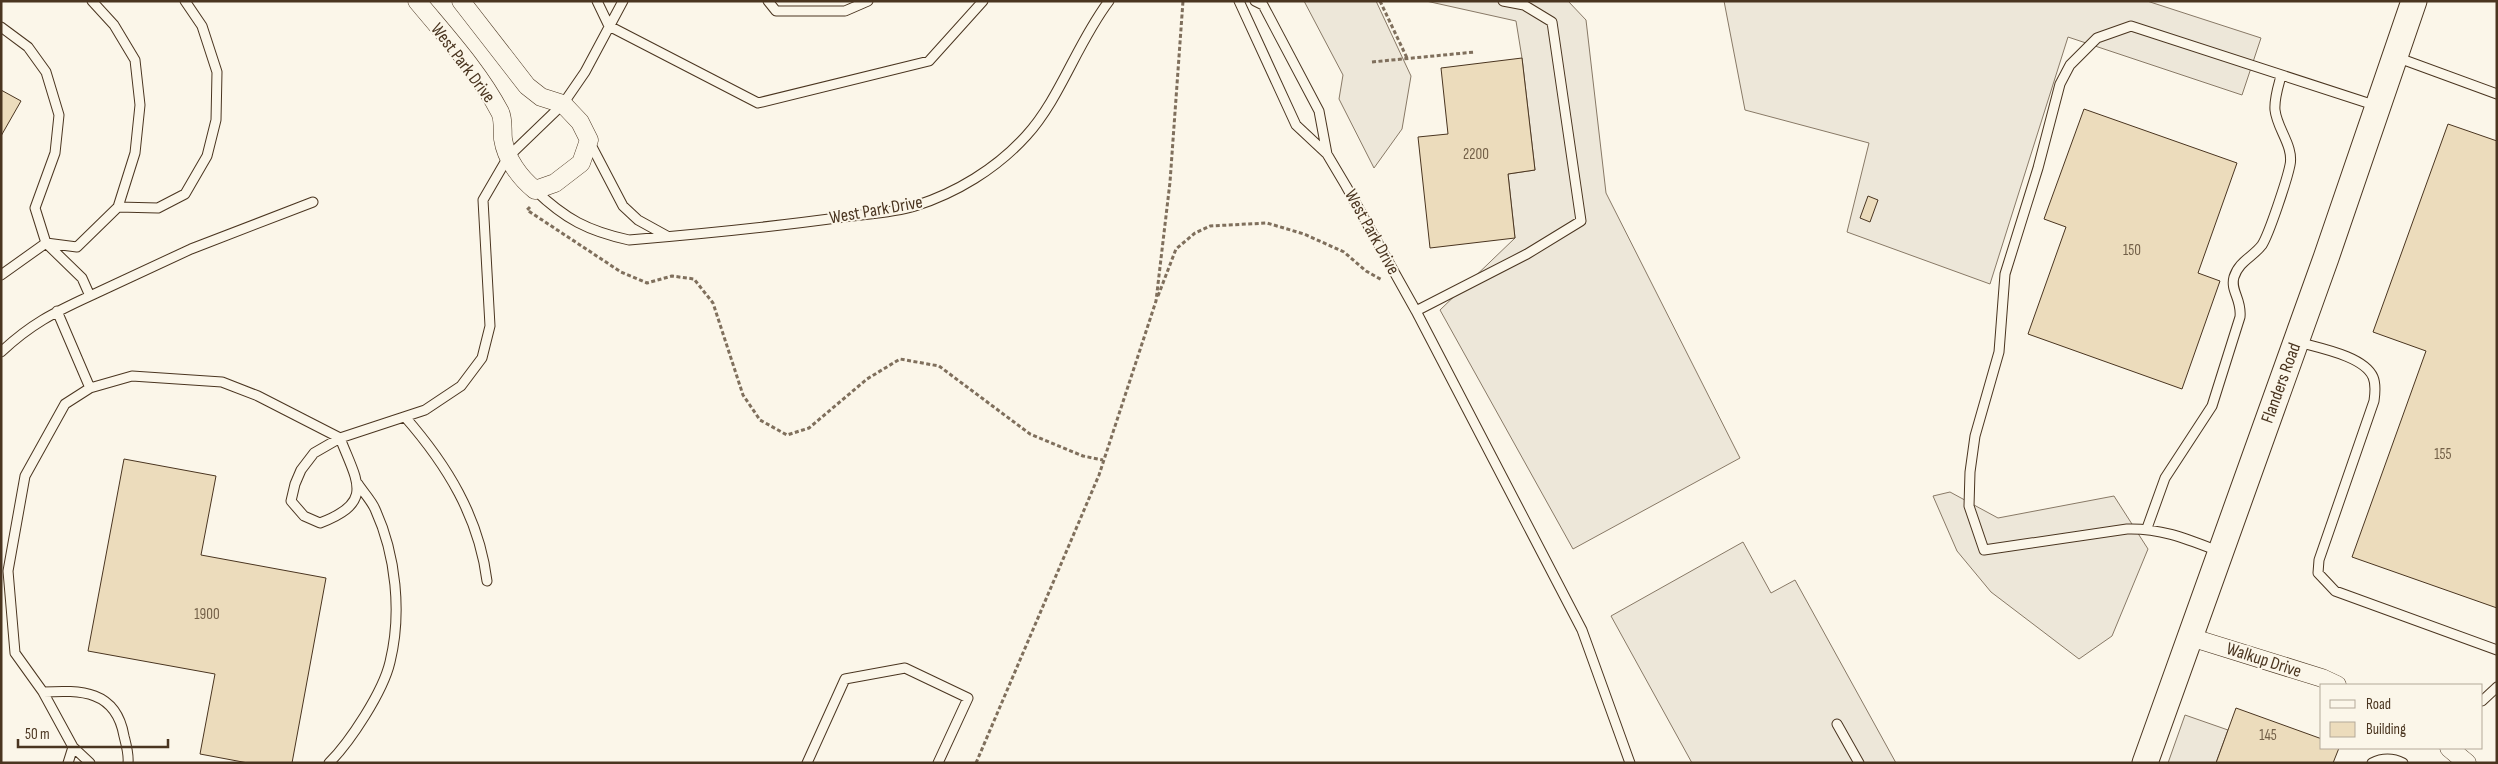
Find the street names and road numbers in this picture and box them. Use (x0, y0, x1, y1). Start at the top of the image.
street label: West Park Drive (426, 19, 500, 107)
street label: West Park Drive (1340, 186, 1404, 278)
street label: West Park Drive (828, 191, 924, 229)
street label: Flanders Road (2257, 340, 2305, 426)
street label: Walkup Drive (2224, 638, 2304, 682)

